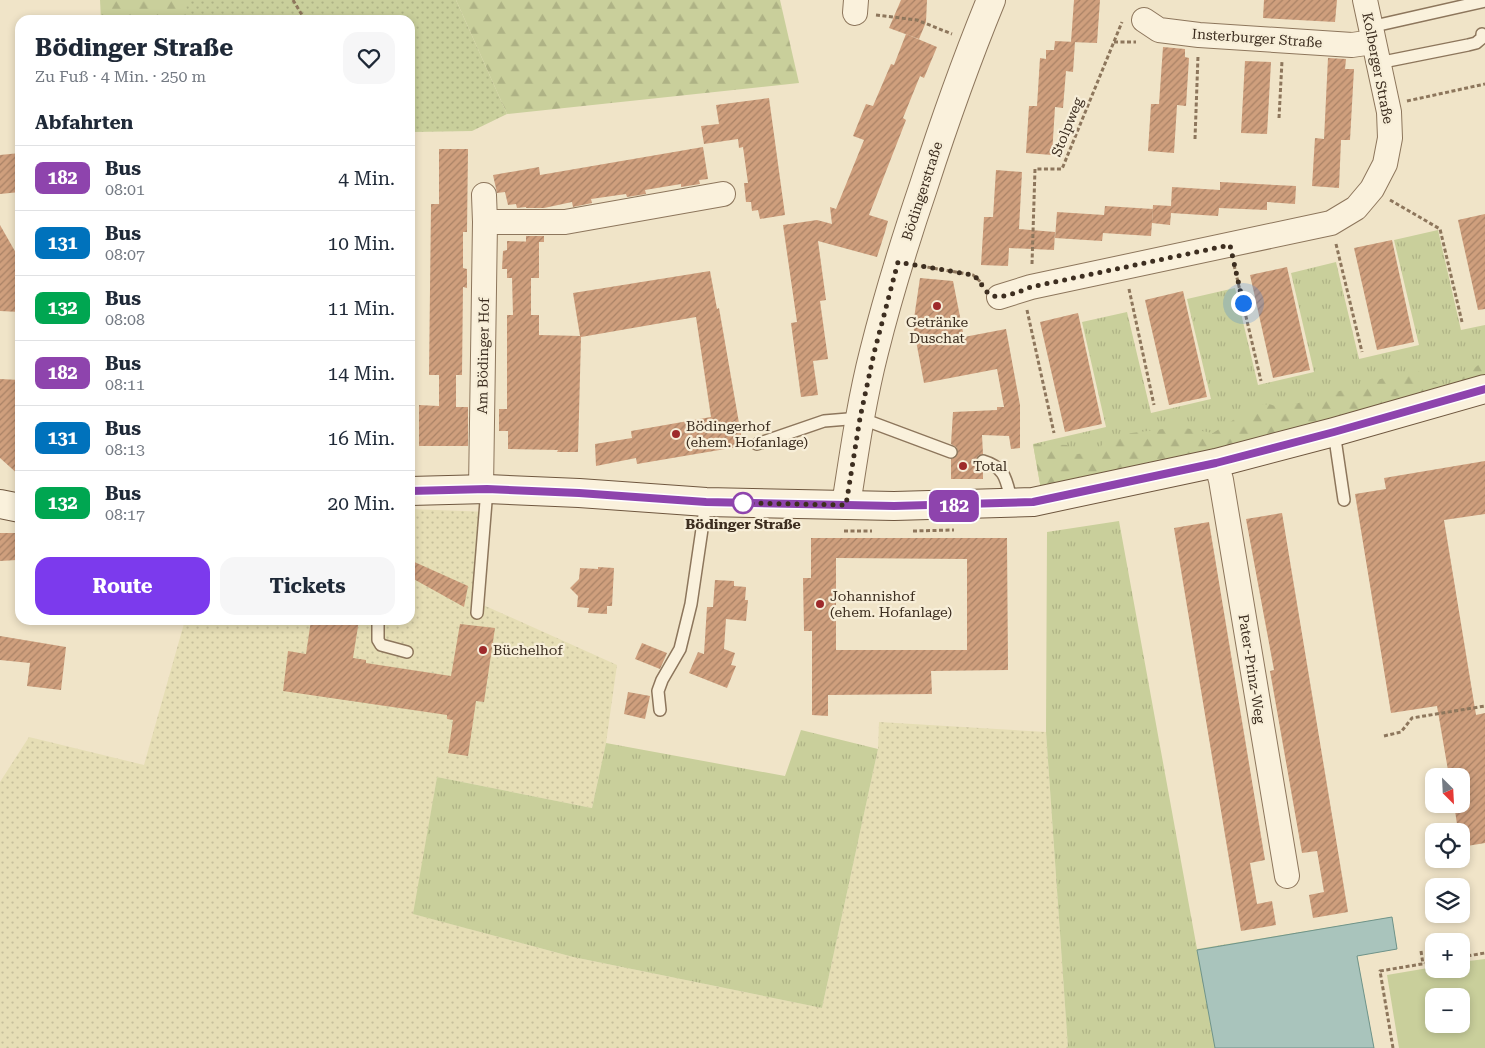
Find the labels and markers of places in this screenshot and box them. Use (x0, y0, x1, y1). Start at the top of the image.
marker: Getränke Duschat (931, 300, 943, 312)
place label: Getränke Duschat (906, 314, 968, 346)
place label: Bödingerhof (ehem. Hofanlage) (686, 418, 808, 450)
marker: Bödingerhof (ehem. Hofanlage) (670, 428, 682, 440)
place label: Total (973, 458, 1008, 474)
marker: Total (957, 460, 969, 472)
marker: Bödinger Straße (732, 492, 754, 514)
place label: Bödinger Straße (685, 516, 801, 532)
place label: Johannishof (ehem. Hofanlage) (830, 588, 952, 620)
marker: Johannishof (ehem. Hofanlage) (814, 598, 826, 610)
place label: Büchelhof (493, 642, 563, 658)
marker: Büchelhof (477, 644, 489, 656)

